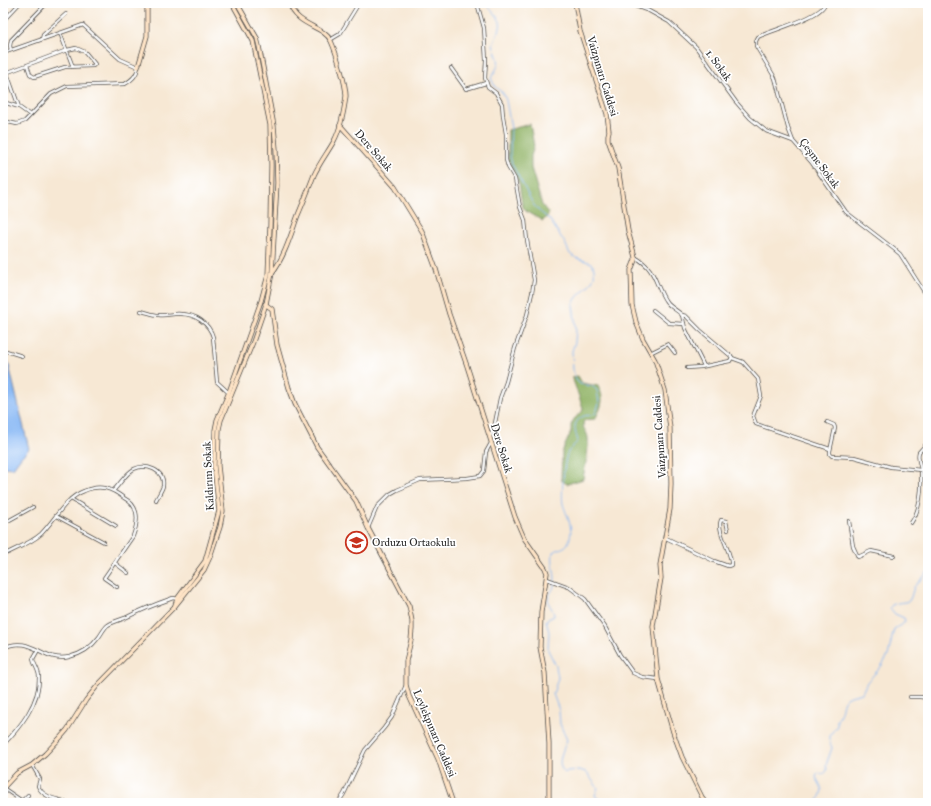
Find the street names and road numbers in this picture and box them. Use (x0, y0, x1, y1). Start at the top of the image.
street label: Vaizpınarı Caddesi (584, 34, 621, 118)
street label: 1. Sokak (703, 47, 735, 84)
street label: Dere Sokak (352, 127, 396, 175)
street label: Çeşme Sokak (797, 136, 843, 191)
street label: Vaizpınarı Caddesi (650, 395, 669, 480)
street label: Dere Sokak (488, 422, 515, 475)
street label: Kaldırım Sokak (200, 440, 217, 511)
street label: Leylekpınarı Caddesi (410, 687, 459, 779)

